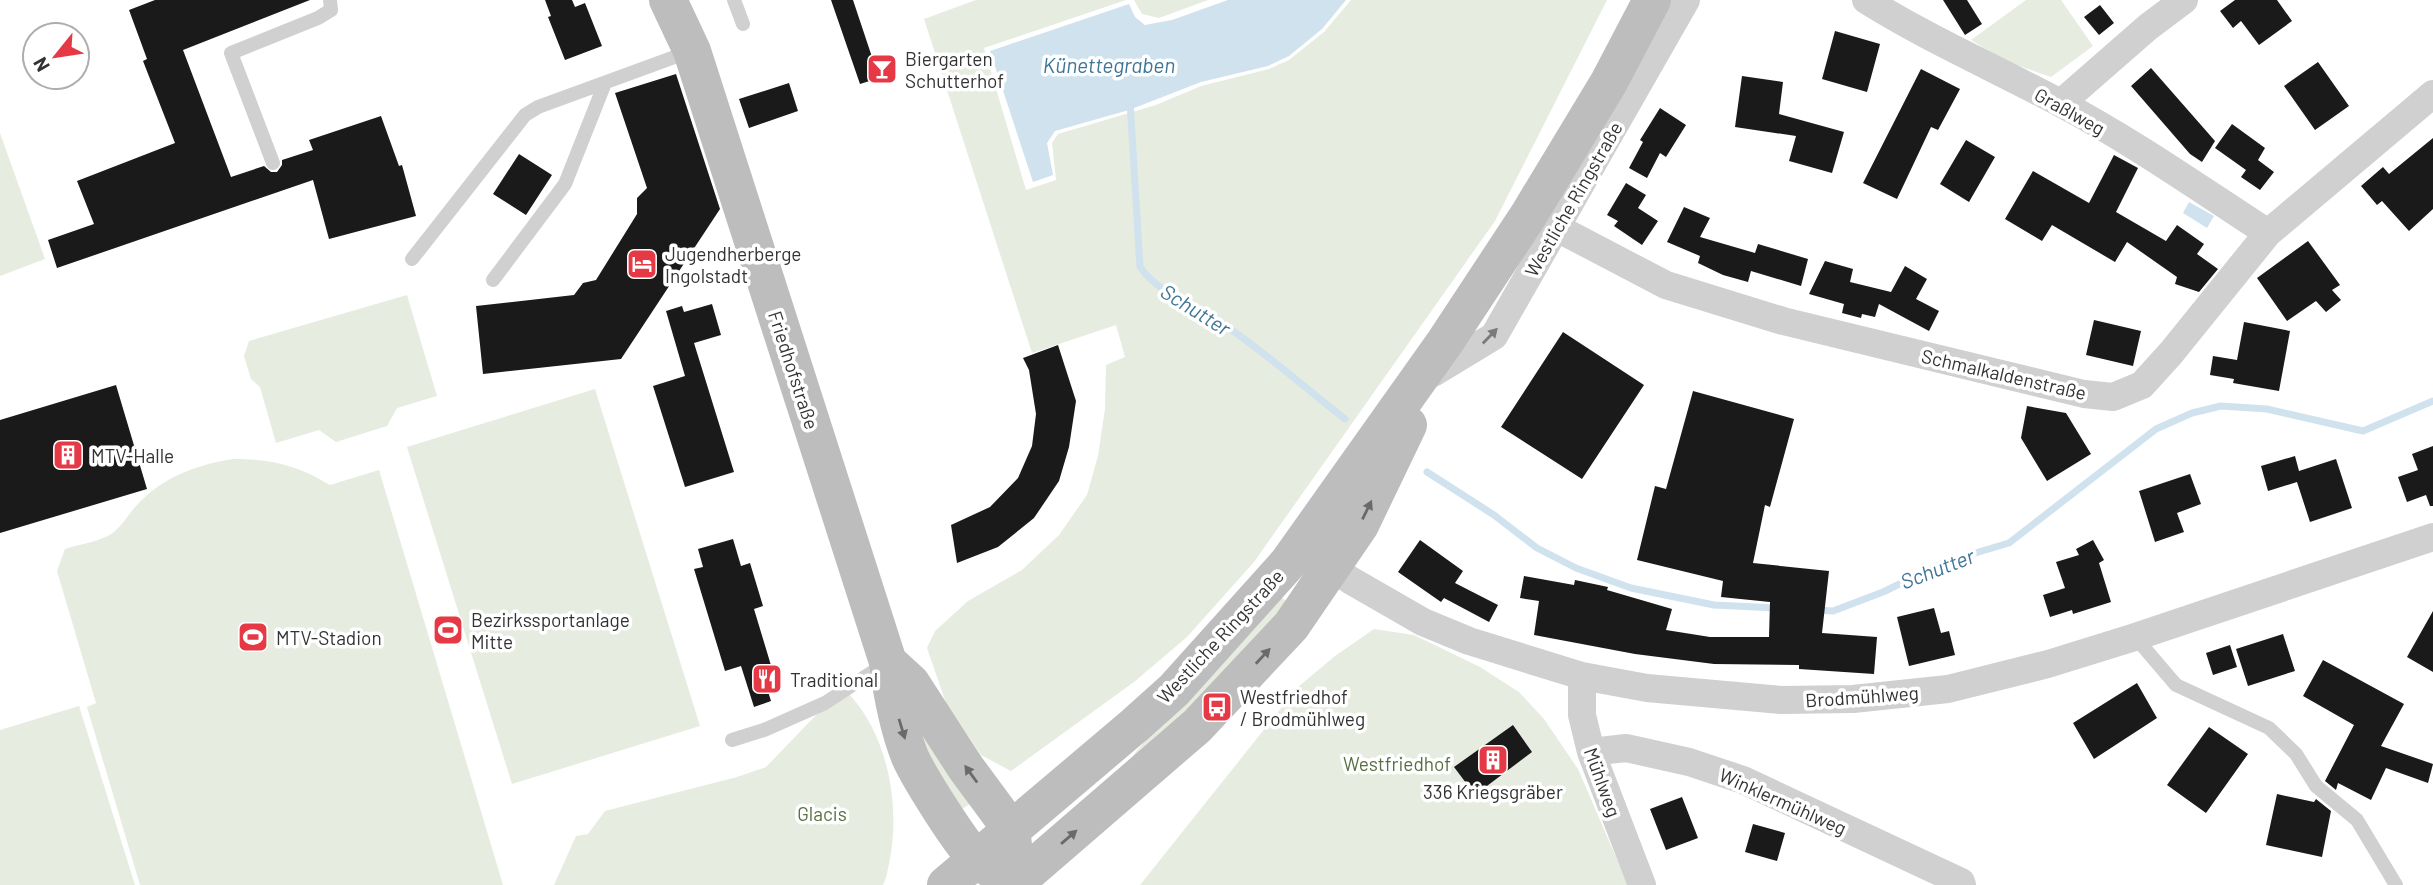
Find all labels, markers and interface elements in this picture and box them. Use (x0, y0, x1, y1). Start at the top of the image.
north arrow (21, 21, 91, 91)
place label: Biergarten Schutterhof (905, 47, 1004, 92)
bar icon: Biergarten Schutterhof (865, 52, 899, 86)
water label: Künettegraben (1043, 52, 1175, 77)
text: N (28, 54, 54, 76)
street label: Graßlweg (2031, 82, 2109, 140)
street label: Westliche Ringstraße (1519, 117, 1627, 281)
place label: Jugendherberge Ingolstadt (665, 242, 801, 287)
hotel icon: Jugendherberge Ingolstadt (625, 247, 659, 281)
water label: Schutter (1157, 278, 1236, 340)
street label: Friedhofstraße (764, 308, 824, 432)
one-way arrow (1482, 328, 1499, 345)
street label: Schmalkaldenstraße (1919, 344, 2089, 404)
building icon: MTV-Halle (51, 438, 85, 472)
place label: MTV-Halle (91, 444, 174, 467)
one-way arrow (1361, 500, 1373, 520)
water label: Schutter (1896, 542, 1978, 594)
street label: Westliche Ringstraße (1152, 564, 1288, 708)
place label: Bezirkssportanlage Mitte (471, 608, 630, 653)
sports icon: Bezirkssportanlage Mitte (431, 613, 465, 647)
sports icon: MTV-Stadion (236, 620, 270, 654)
place label: MTV-Stadion (276, 626, 382, 649)
one-way arrow (1255, 648, 1271, 665)
restaurant icon: Traditional (750, 662, 784, 696)
place label: Traditional (790, 668, 878, 691)
street label: Brodmühlweg (1804, 681, 1920, 711)
place label: Westfriedhof / Brodmühlweg (1240, 685, 1365, 730)
bus stop icon: Westfriedhof / Brodmühlweg (1200, 690, 1234, 724)
one-way arrow (897, 718, 907, 739)
building icon: 336 Kriegsgräber (1476, 743, 1510, 777)
street label: Mühlweg (1580, 744, 1626, 820)
park label: Westfriedhof (1343, 752, 1451, 775)
street label: Winklermühlweg (1716, 763, 1850, 839)
one-way arrow (964, 765, 978, 784)
place label: 336 Kriegsgräber (1423, 780, 1563, 803)
park label: Glacis (797, 802, 847, 825)
one-way arrow (1061, 830, 1078, 845)

